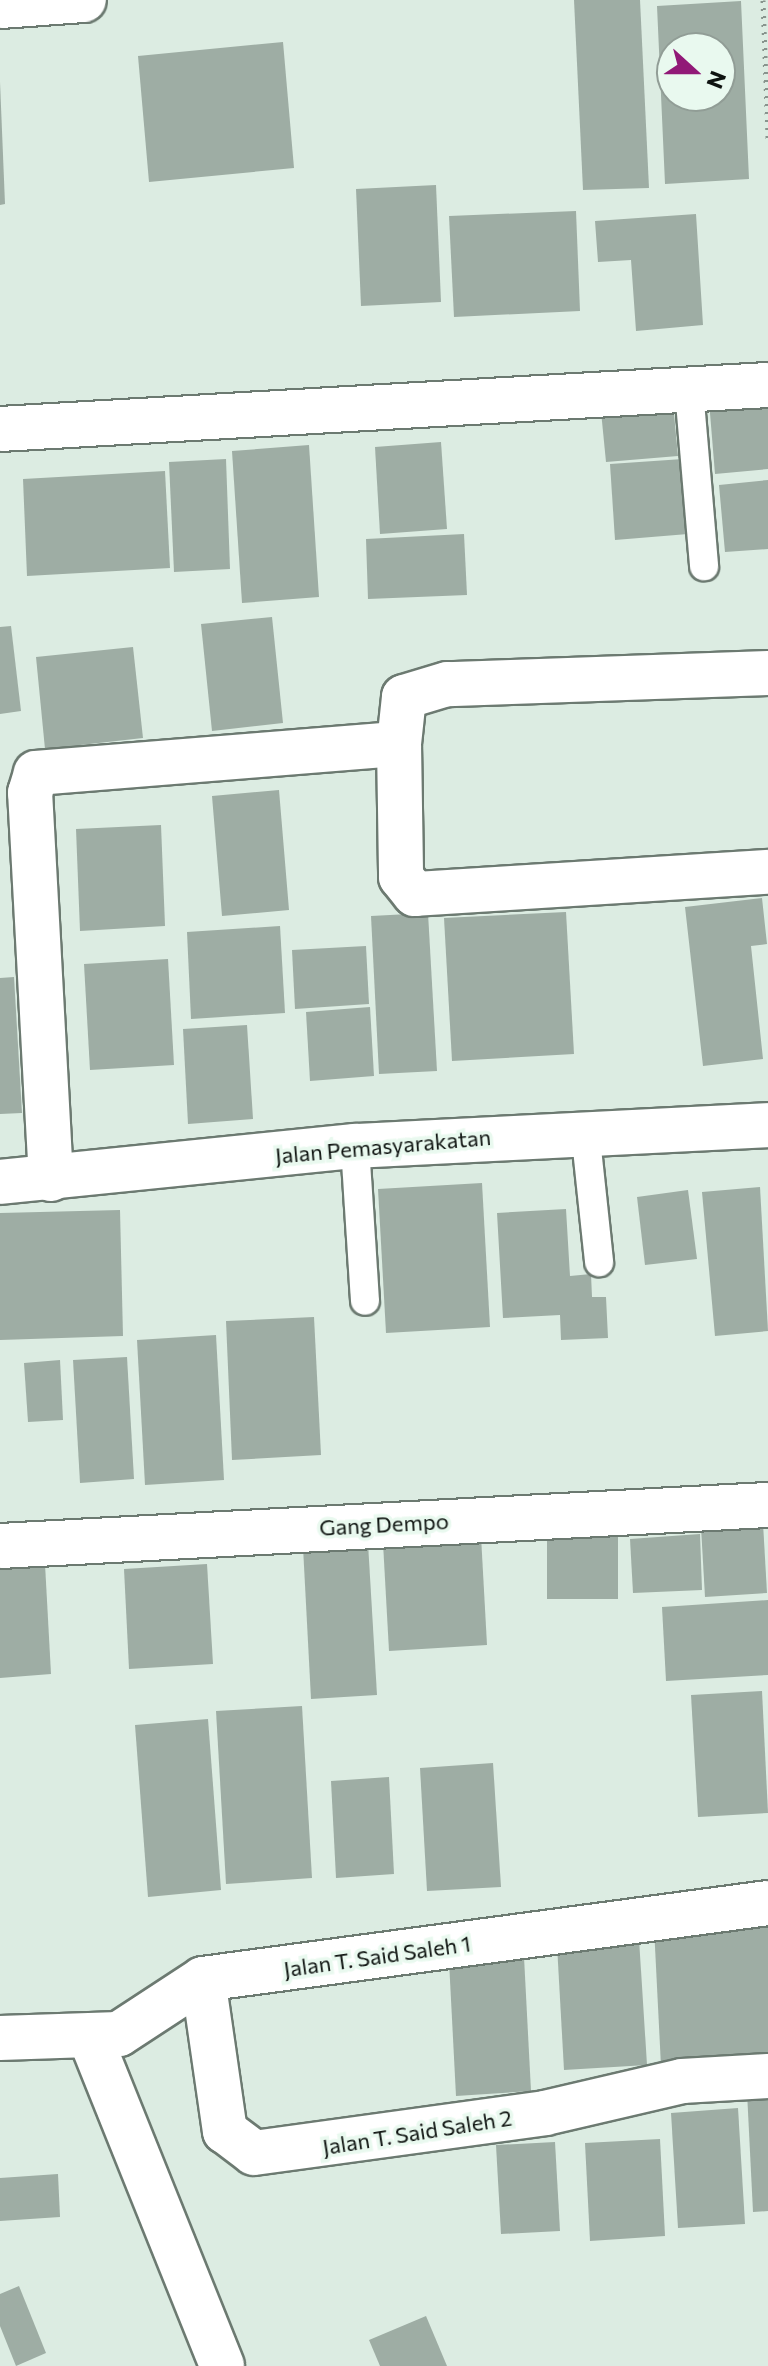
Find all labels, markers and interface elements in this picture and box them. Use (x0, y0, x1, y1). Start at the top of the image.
north arrow (656, 32, 736, 112)
text: N (701, 68, 733, 93)
street label: Jalan Pemasyarakatan (274, 1123, 492, 1169)
street label: Gang Dempo (319, 1507, 449, 1541)
street label: Jalan T. Said Saleh 1 (282, 1930, 472, 1982)
street label: Jalan T. Said Saleh 2 (320, 2104, 514, 2160)

